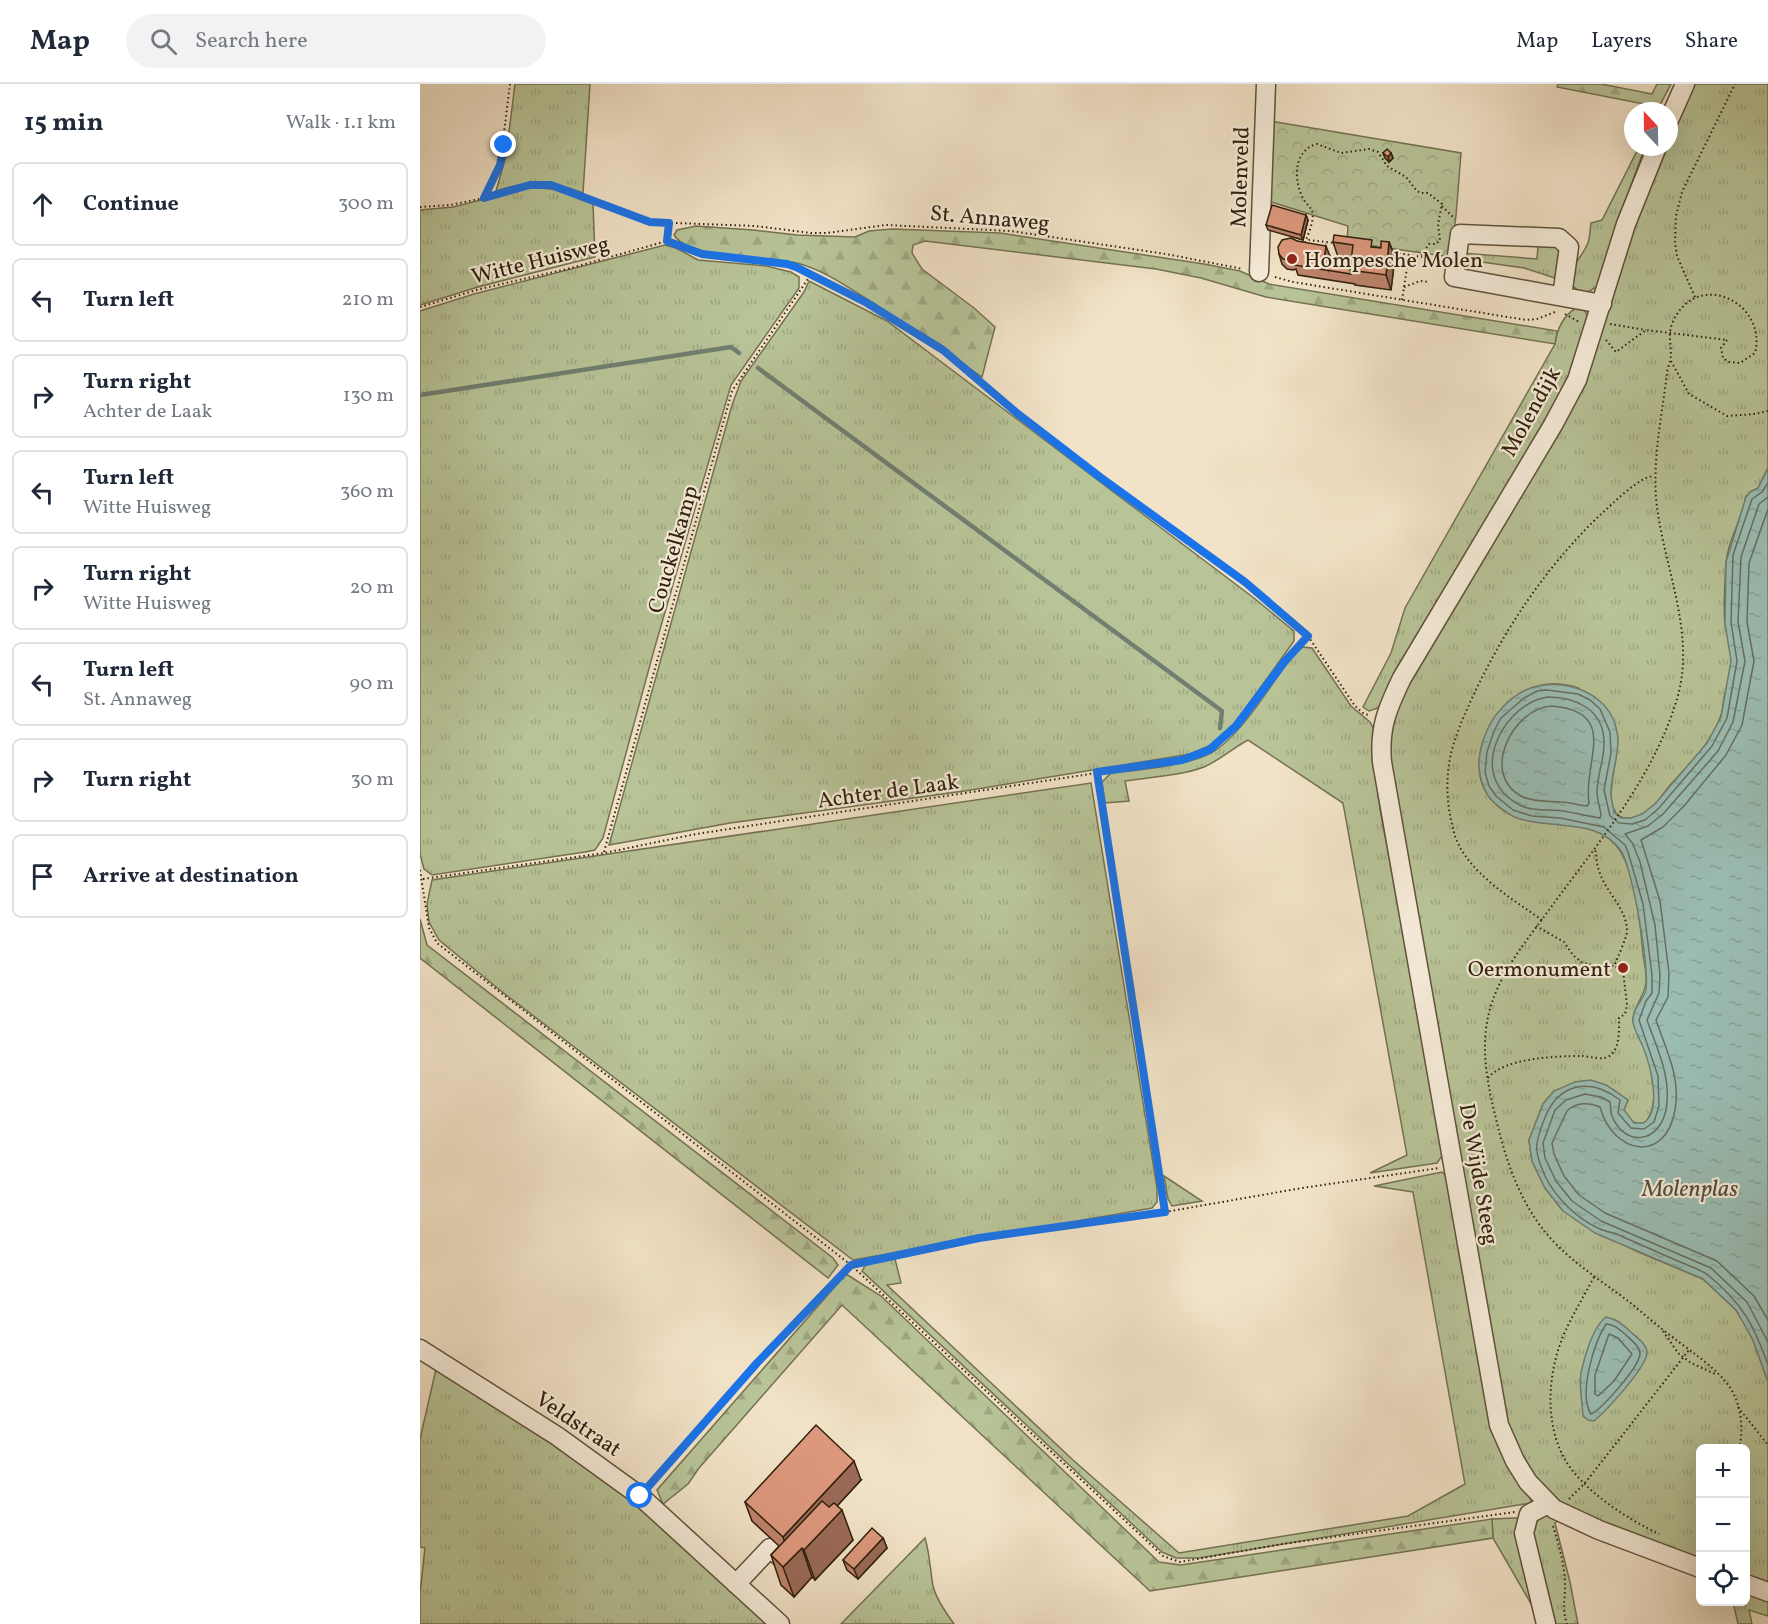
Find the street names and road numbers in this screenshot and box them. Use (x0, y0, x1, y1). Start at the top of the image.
street label: Molenveld (1224, 126, 1259, 228)
street label: St. Annaweg (929, 199, 1051, 240)
street label: Witte Huisweg (468, 229, 613, 294)
street label: Molendijk (1495, 362, 1570, 463)
street label: Couckelkamp (641, 482, 707, 617)
street label: Achter de Laak (816, 767, 961, 818)
street label: De Wijde Steeg (1450, 1101, 1505, 1248)
street label: Veldstraat (528, 1385, 627, 1465)

